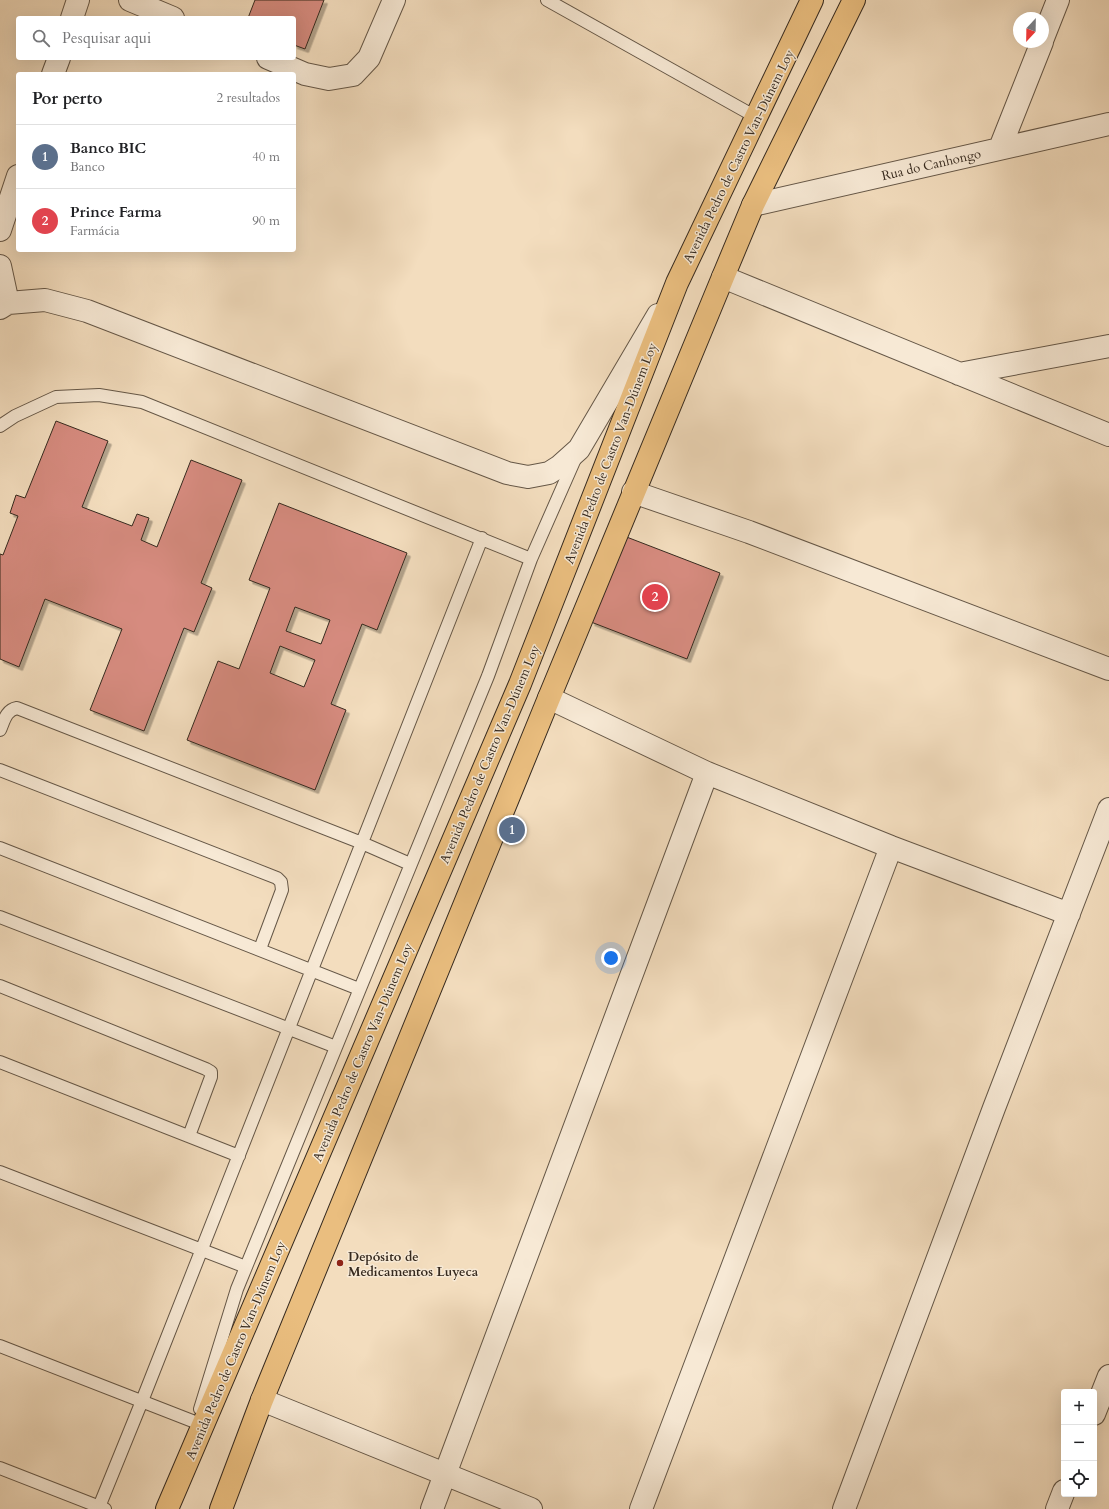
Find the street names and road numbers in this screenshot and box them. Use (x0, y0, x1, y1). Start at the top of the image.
street label: Avenida Pedro de Castro Van-Dúnem Loy (679, 46, 799, 266)
street label: Rua do Canhongo (880, 145, 983, 185)
street label: Avenida Pedro de Castro Van-Dúnem Loy (560, 340, 662, 567)
street label: Avenida Pedro de Castro Van-Dúnem Loy (436, 642, 544, 866)
street label: Avenida Pedro de Castro Van-Dúnem Loy (309, 940, 417, 1164)
street label: Avenida Pedro de Castro Van-Dúnem Loy (182, 1238, 290, 1462)

